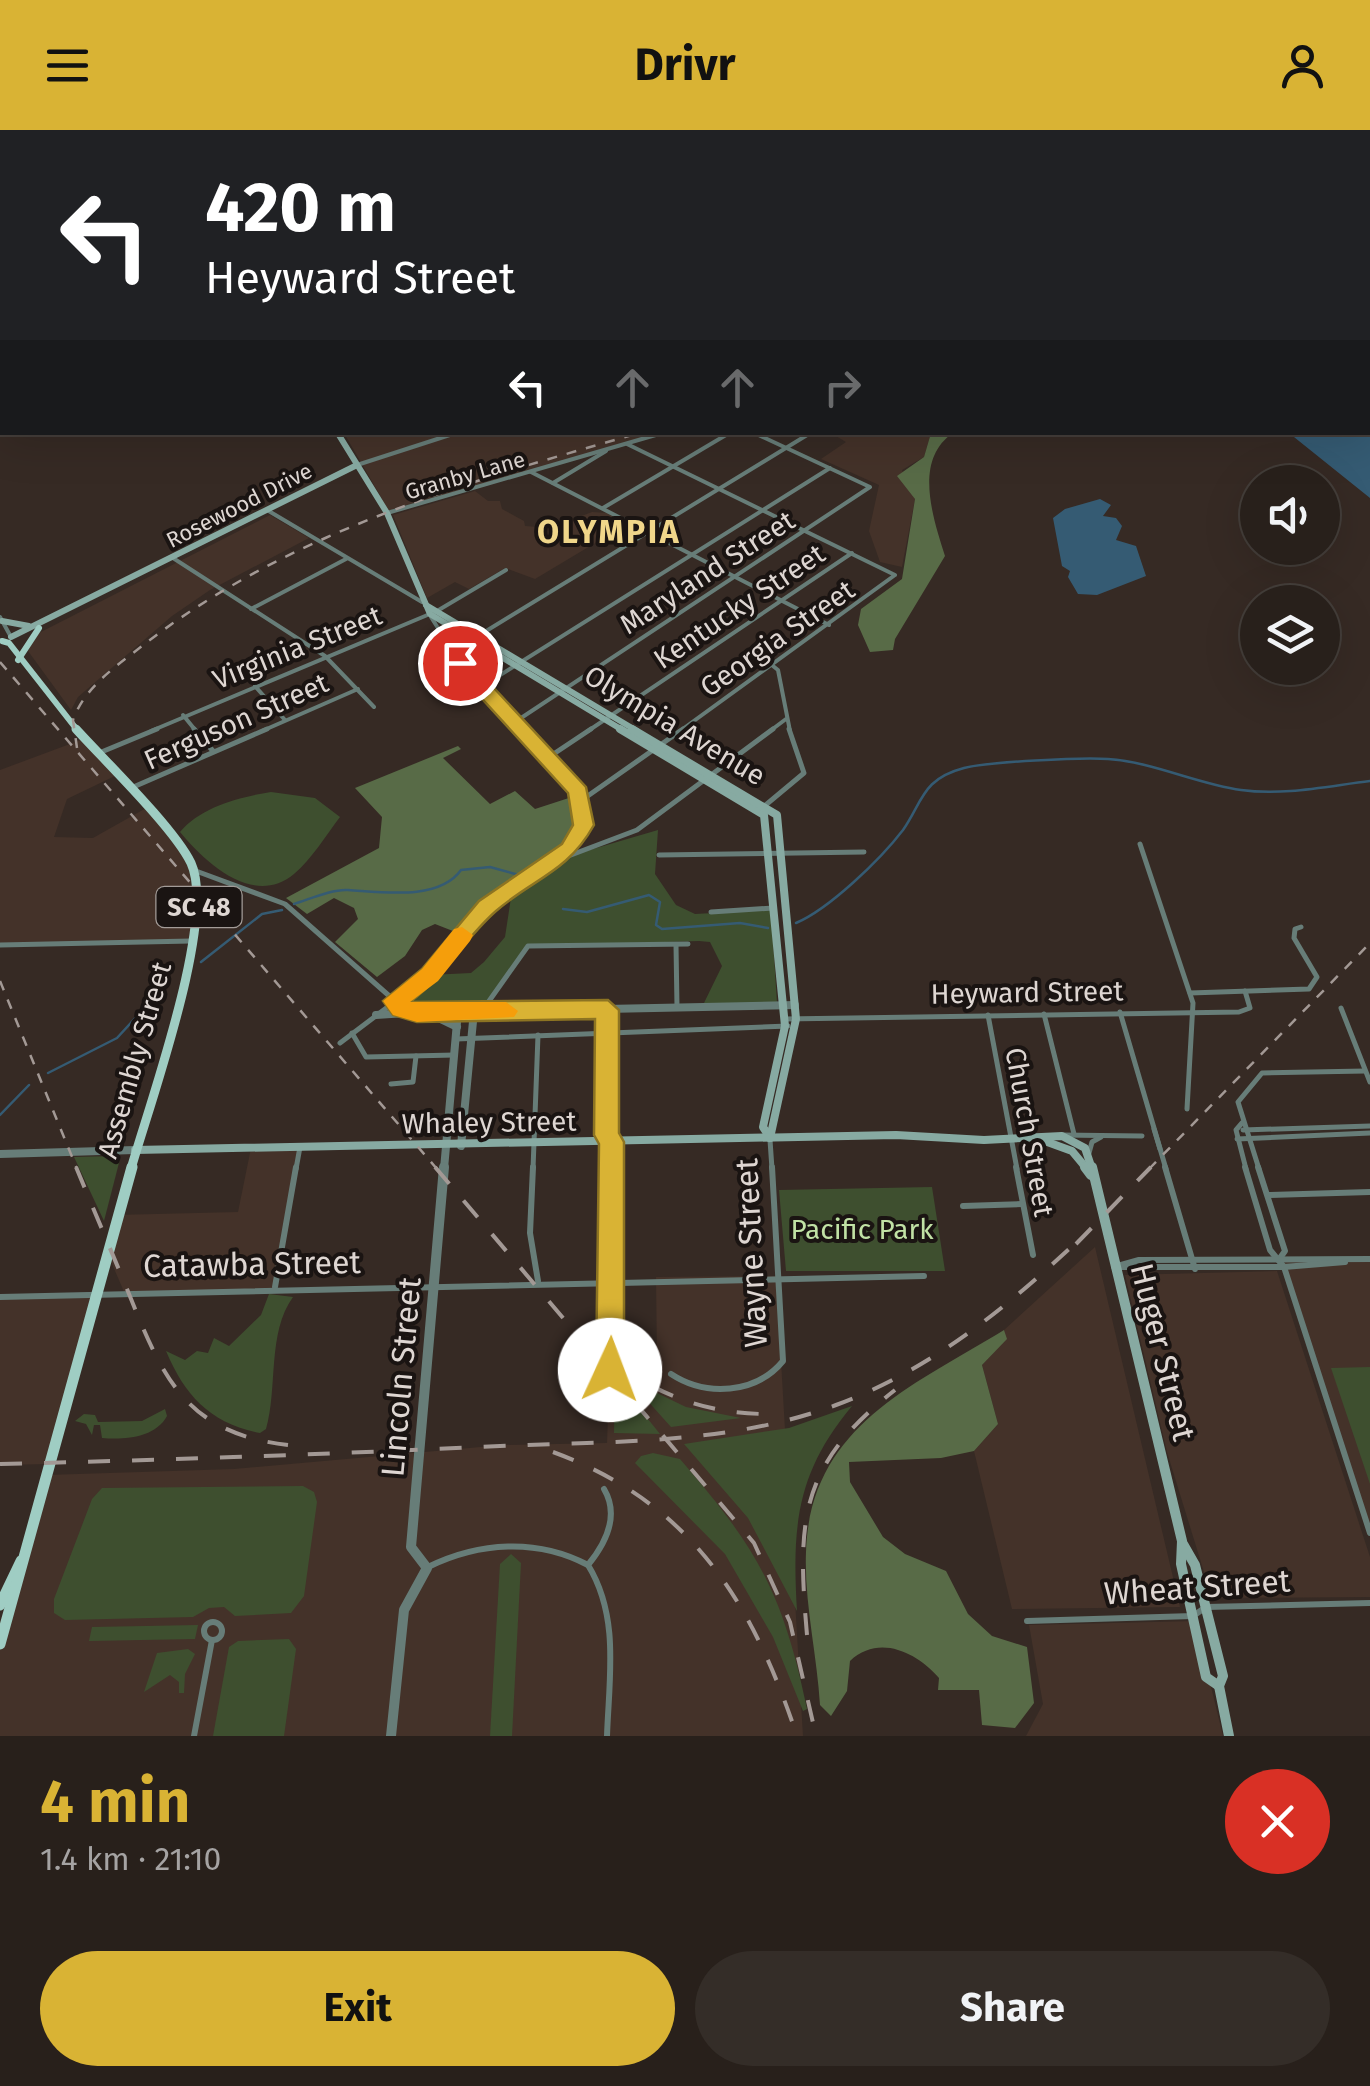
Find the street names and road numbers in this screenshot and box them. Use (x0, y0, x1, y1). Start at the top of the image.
street label: Granby Lane (402, 445, 528, 506)
street label: Rosewood Drive (162, 457, 317, 554)
street label: Maryland Street (614, 503, 801, 641)
street label: Kentucky Street (648, 537, 832, 676)
street label: Georgia Street (694, 573, 862, 704)
street label: Virginia Street (208, 598, 387, 696)
street label: Olympia Avenue (578, 658, 771, 792)
street label: Ferguson Street (139, 666, 334, 777)
road number: SC 48 (156, 887, 242, 927)
street label: Assembly Street (91, 957, 179, 1162)
street label: Heyward Street (930, 974, 1125, 1011)
street label: Church Street (998, 1045, 1061, 1220)
street label: Whaley Street (401, 1104, 578, 1141)
street label: Wayne Street (727, 1157, 775, 1349)
street label: Catawba Street (143, 1243, 362, 1285)
street label: Huger Street (1123, 1259, 1204, 1445)
street label: Lincoln Street (373, 1275, 429, 1479)
street label: Wheat Street (1103, 1562, 1292, 1612)

